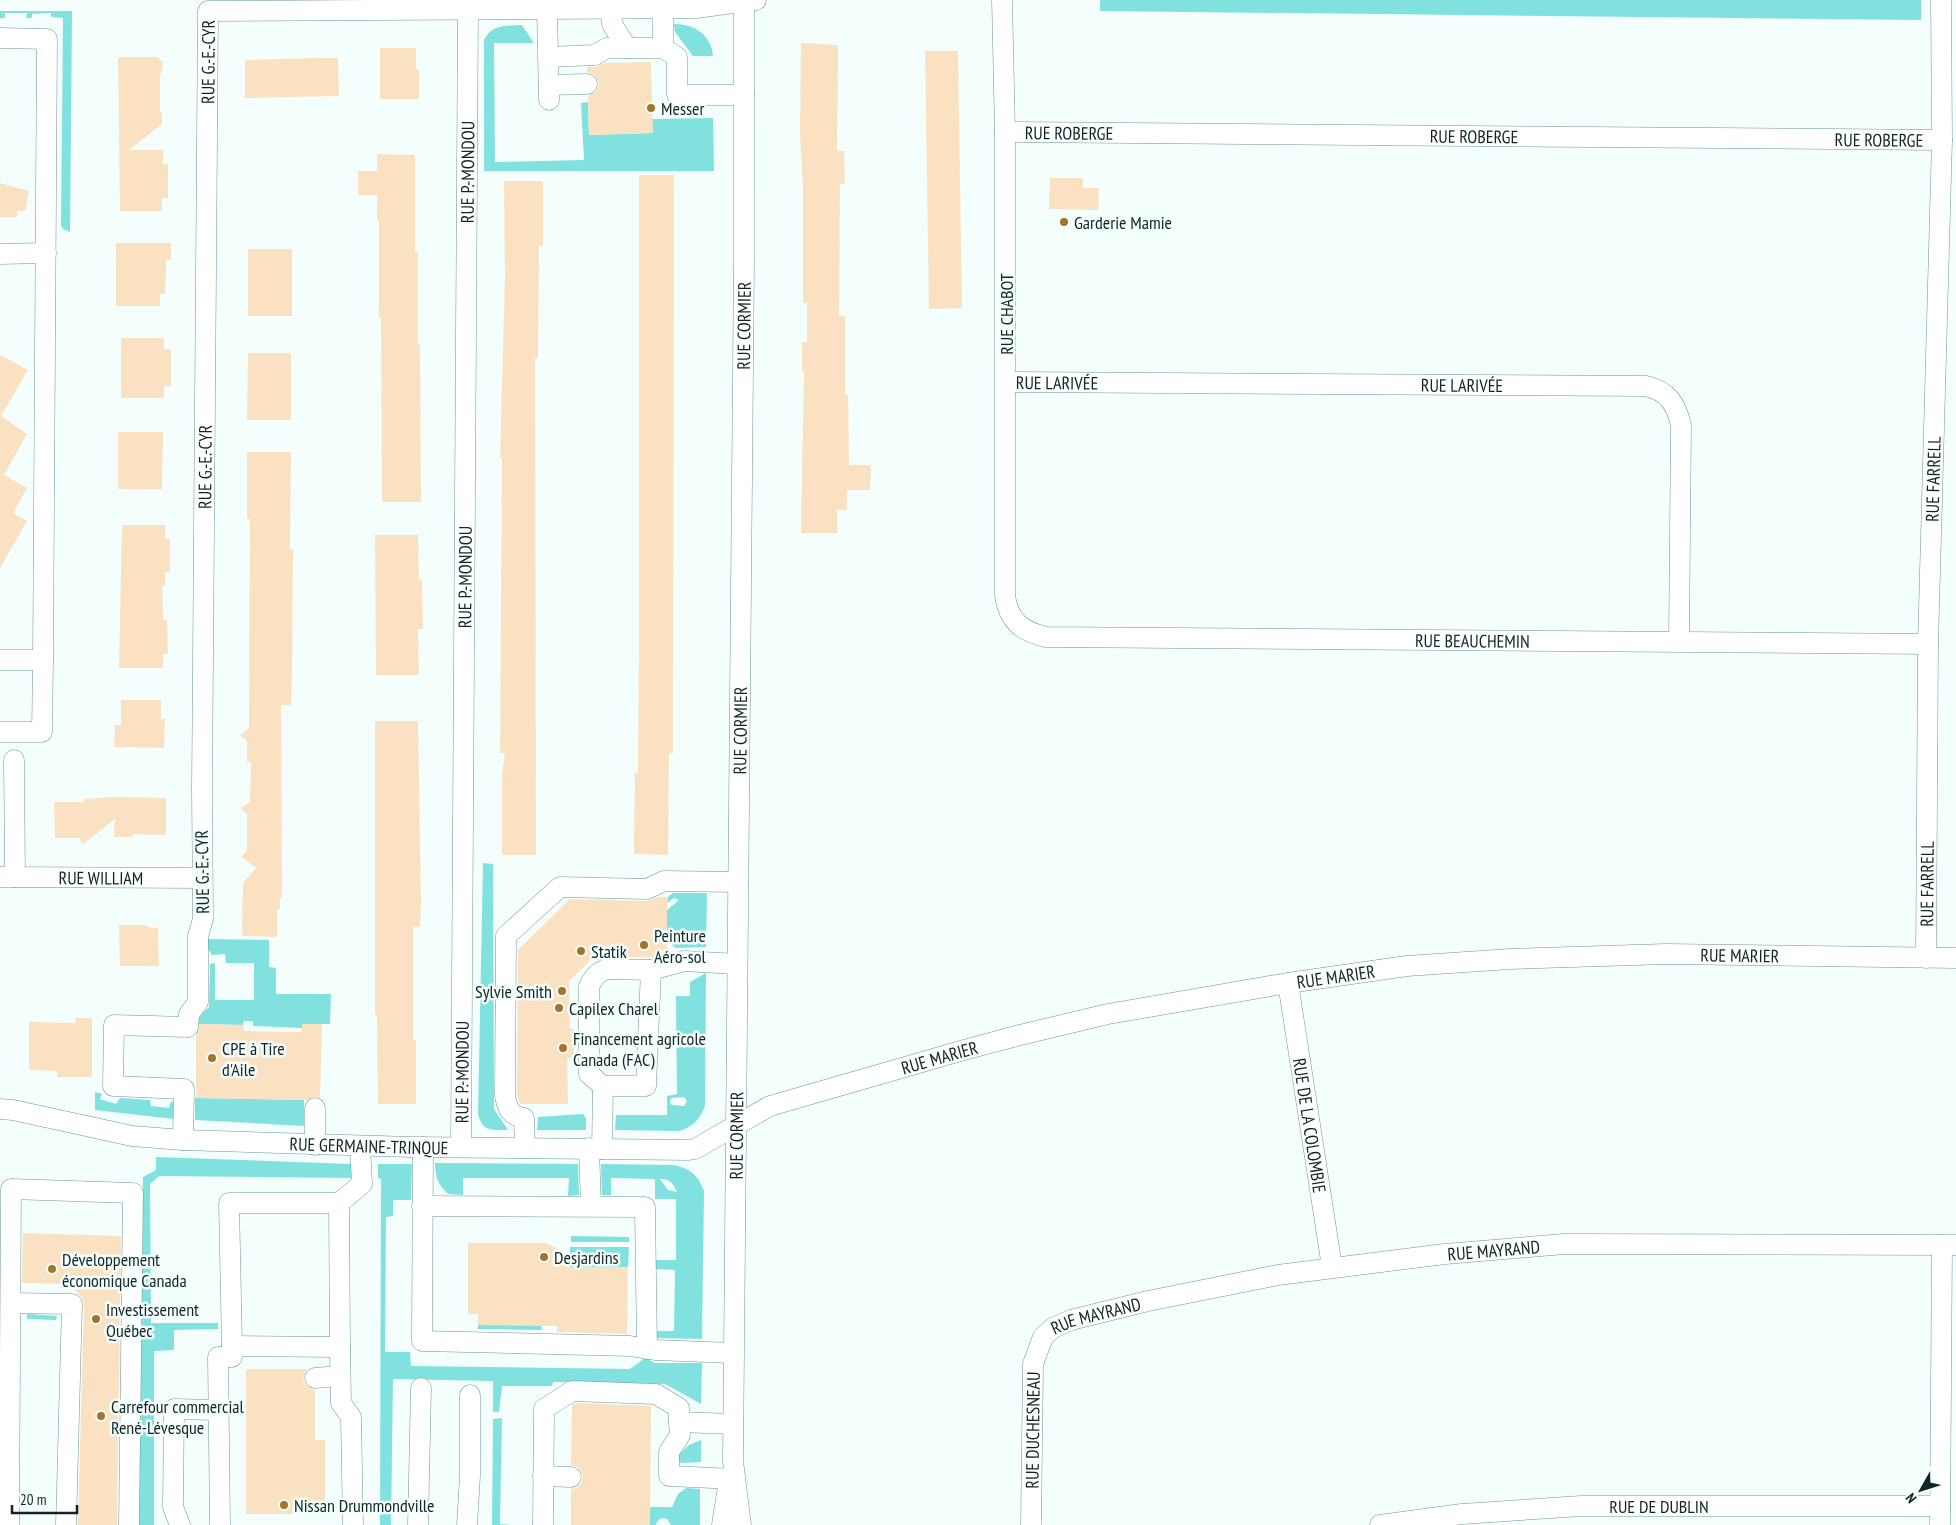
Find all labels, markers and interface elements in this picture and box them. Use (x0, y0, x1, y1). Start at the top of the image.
street label: RUE G.-E.-CYR (196, 19, 219, 104)
place label: Messer (661, 97, 705, 120)
marker: Messer (645, 102, 657, 114)
street label: RUE P.-MONDOU (455, 121, 479, 223)
street label: RUE ROBERGE (1025, 121, 1113, 144)
street label: RUE ROBERGE (1430, 124, 1518, 148)
street label: RUE ROBERGE (1835, 128, 1923, 151)
place label: Garderie Mamie (1074, 211, 1172, 234)
marker: Garderie Mamie (1058, 216, 1070, 228)
street label: RUE CHABOT (995, 273, 1018, 355)
street label: RUE CORMIER (732, 281, 755, 370)
street label: RUE LARIVÉE (1016, 371, 1098, 394)
street label: RUE LARIVÉE (1421, 373, 1503, 397)
street label: RUE G.-E.-CYR (193, 424, 216, 509)
street label: RUE FARRELL (1920, 435, 1945, 522)
street label: RUE P.-MONDOU (453, 526, 476, 628)
street label: RUE BEAUCHEMIN (1415, 628, 1530, 652)
street label: RUE CORMIER (728, 686, 752, 775)
street label: RUE G.-E.-CYR (190, 829, 214, 914)
street label: RUE FARRELL (1915, 841, 1938, 927)
street label: RUE WILLIAM (59, 866, 143, 889)
place label: Peinture Aéro-sol (654, 924, 707, 968)
marker: Peinture Aéro-sol (638, 939, 650, 951)
place label: Statik (591, 940, 627, 963)
street label: RUE MARIER (1700, 943, 1780, 967)
marker: Statik (575, 945, 587, 957)
street label: RUE MARIER (1295, 959, 1377, 993)
place label: Sylvie Smith (475, 980, 552, 1003)
marker: Sylvie Smith (556, 985, 568, 997)
place label: Capilex Charel (569, 997, 659, 1020)
marker: Capilex Charel (553, 1002, 565, 1014)
street label: RUE P.-MONDOU (450, 1021, 473, 1123)
place label: Financement agricole Canada (FAC) (573, 1027, 706, 1071)
street label: RUE MARIER (898, 1035, 981, 1079)
place label: CPE à Tire d'Aile (222, 1037, 285, 1081)
marker: Financement agricole Canada (FAC) (557, 1042, 569, 1054)
marker: CPE à Tire d'Aile (206, 1052, 218, 1064)
street label: RUE DE LA COLOMBIE (1288, 1056, 1332, 1194)
street label: RUE CORMIER (724, 1091, 748, 1180)
street label: RUE GERMAINE-TRINQUE (289, 1132, 448, 1159)
street label: RUE MAYRAND (1447, 1235, 1541, 1265)
place label: Desjardins (554, 1246, 619, 1269)
place label: Développement économique Canada (62, 1248, 187, 1292)
marker: Desjardins (538, 1251, 550, 1263)
marker: Développement économique Canada (46, 1263, 58, 1275)
street label: RUE MAYRAND (1047, 1292, 1143, 1339)
place label: Investissement Québec (106, 1298, 199, 1342)
marker: Investissement Québec (90, 1313, 102, 1325)
street label: RUE DUCHESNEAU (1020, 1371, 1044, 1489)
place label: Carrefour commercial René-Lévesque (111, 1395, 245, 1439)
marker: Carrefour commercial René-Lévesque (95, 1410, 107, 1422)
north arrow (1896, 1465, 1946, 1515)
scale bar (12, 1482, 78, 1514)
text: 20 m (20, 1490, 46, 1509)
text: N (1902, 1490, 1920, 1507)
place label: Nissan Drummondville (294, 1494, 435, 1517)
street label: RUE DE DUBLIN (1609, 1495, 1709, 1518)
marker: Nissan Drummondville (278, 1499, 290, 1511)

